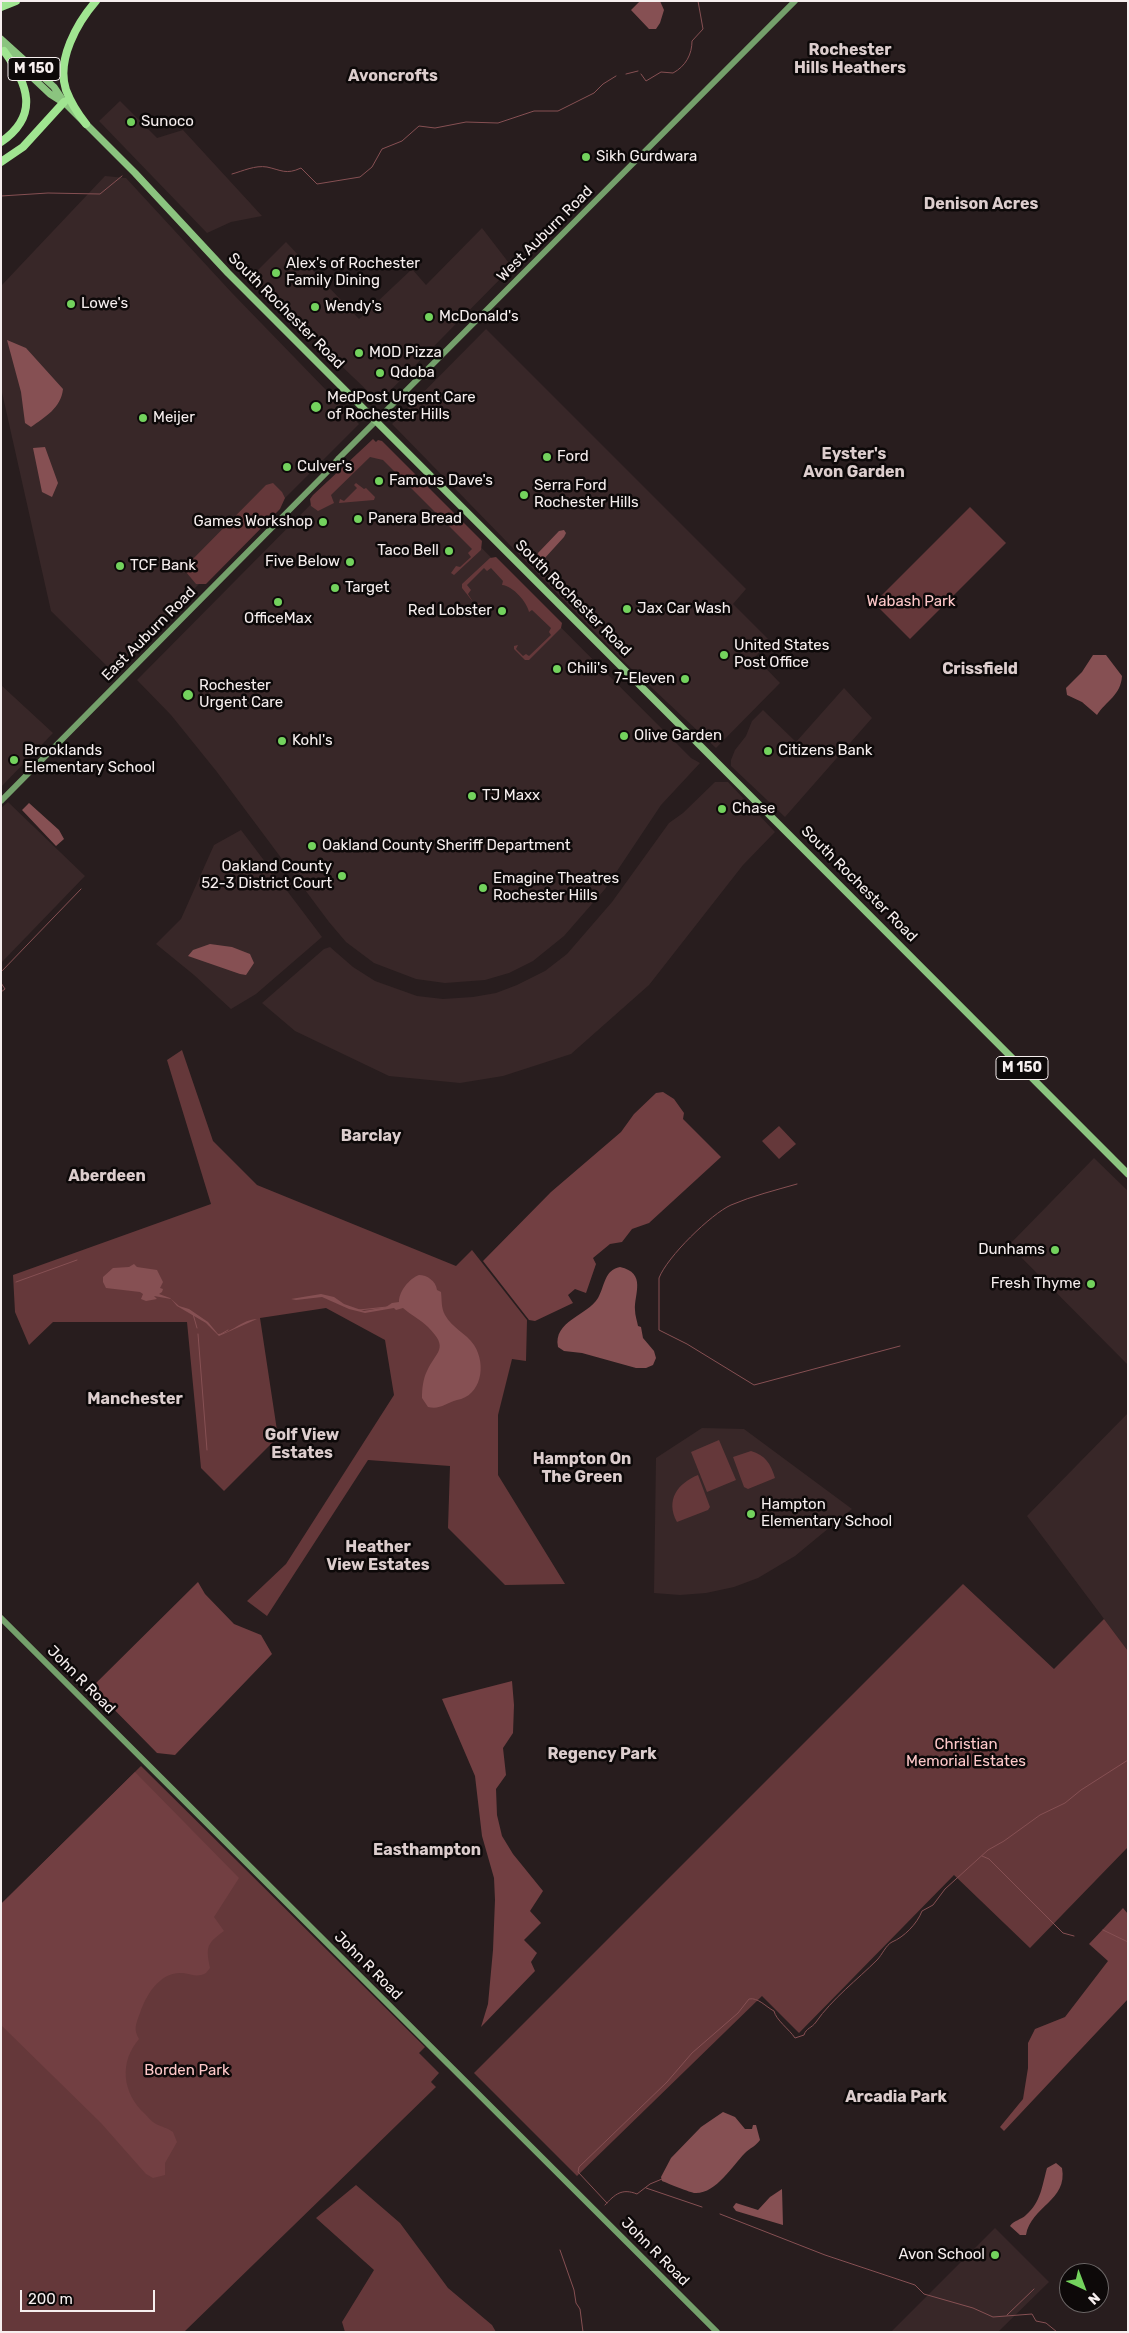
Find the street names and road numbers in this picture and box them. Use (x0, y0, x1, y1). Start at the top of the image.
road number: M 150 (8, 58, 60, 80)
street label: West Auburn Road (493, 182, 597, 286)
street label: South Rochester Road (224, 249, 348, 373)
street label: South Rochester Road (511, 536, 635, 660)
street label: East Auburn Road (98, 583, 200, 685)
street label: South Rochester Road (797, 822, 921, 946)
road number: M 150 (996, 1056, 1048, 1080)
street label: John R Road (43, 1642, 119, 1718)
street label: John R Road (330, 1928, 406, 2004)
street label: John R Road (617, 2214, 693, 2290)

